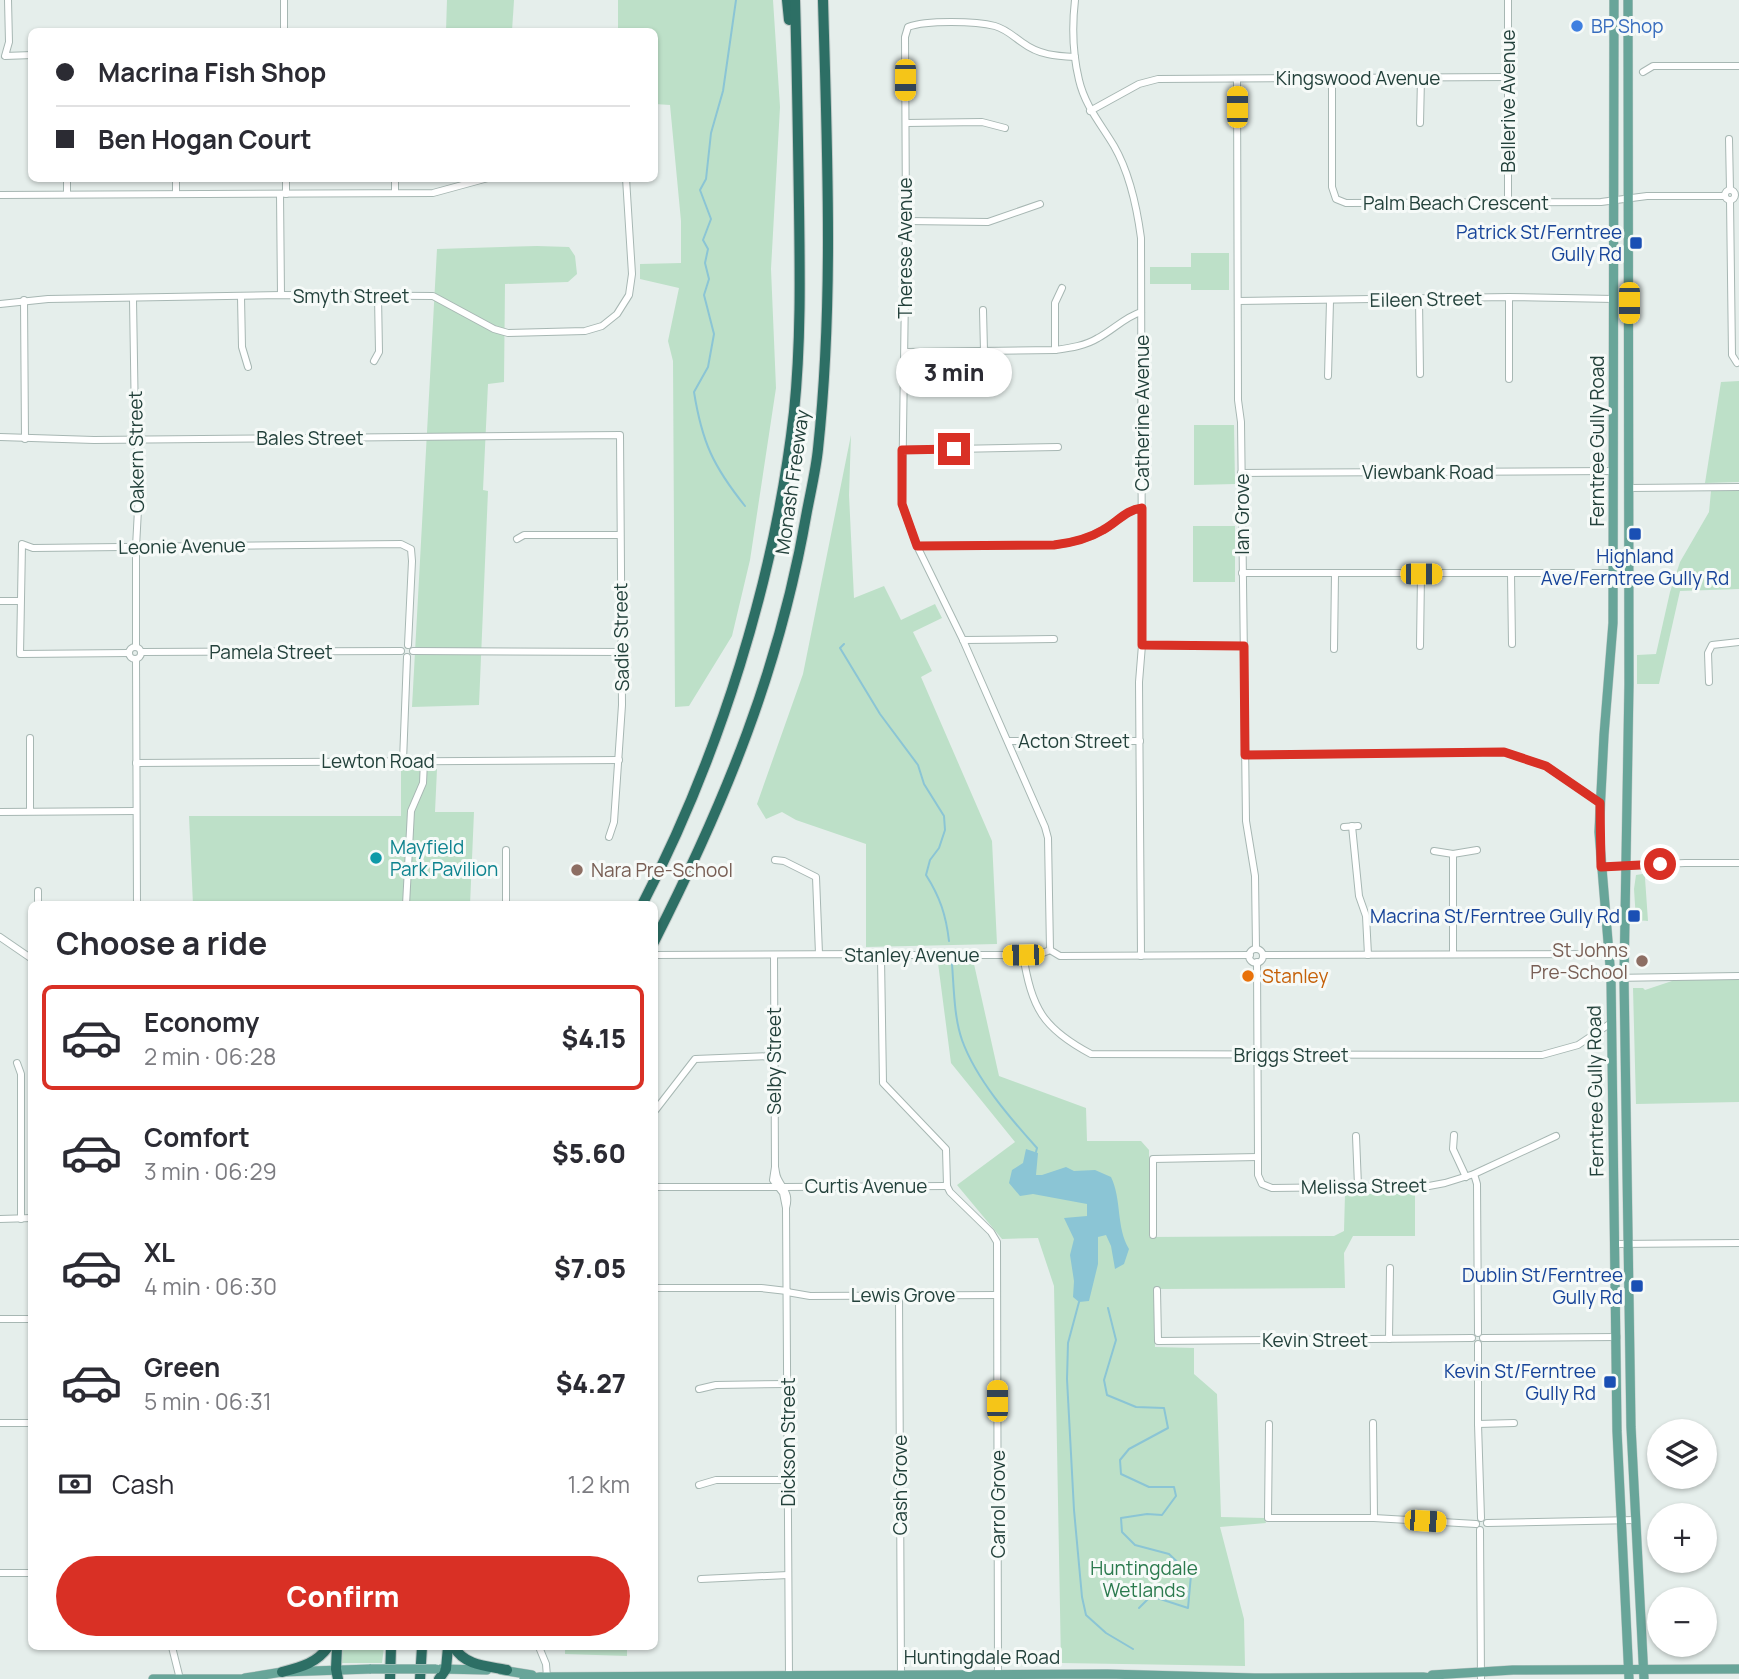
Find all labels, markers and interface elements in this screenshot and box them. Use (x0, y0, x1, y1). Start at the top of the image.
place label: BP Shop (1591, 13, 1663, 39)
marker: BP Shop (1569, 18, 1585, 34)
street label: Bellerive Avenue (1495, 29, 1521, 173)
text: Macrina Fish Shop (98, 54, 326, 90)
car (895, 59, 916, 101)
street label: Kingswood Avenue (1276, 65, 1440, 91)
car (1227, 86, 1248, 128)
text: Ben Hogan Court (98, 121, 312, 157)
street label: Therese Avenue (892, 177, 918, 319)
street label: Palm Beach Crescent (1363, 190, 1549, 216)
place label: Patrick St/Ferntree Gully Rd (1456, 219, 1622, 267)
marker: Patrick St/Ferntree Gully Rd (1628, 235, 1644, 251)
car (1619, 282, 1640, 324)
street label: Smyth Street (293, 283, 409, 309)
street label: Eileen Street (1370, 285, 1482, 313)
street label: Catherine Avenue (1129, 335, 1155, 491)
callout: 3 min (896, 348, 1012, 396)
street label: Ferntree Gully Road (1584, 355, 1610, 527)
text: 3 min (924, 356, 984, 388)
street label: Oakern Street (122, 391, 150, 513)
street label: Monash Freeway (769, 408, 815, 556)
street label: Bales Street (256, 425, 364, 451)
route end (938, 433, 970, 465)
street label: Viewbank Road (1362, 459, 1494, 485)
street label: Ian Grove (1229, 473, 1255, 555)
marker: Highland Ave/Ferntree Gully Rd (1627, 526, 1643, 542)
street label: Leonie Avenue (118, 532, 246, 560)
place label: Highland Ave/Ferntree Gully Rd (1541, 543, 1729, 591)
car (1401, 564, 1443, 585)
street label: Sadie Street (607, 582, 635, 692)
street label: Pamela Street (209, 639, 333, 665)
street label: Acton Street (1018, 728, 1130, 754)
street label: Lewton Road (321, 748, 435, 774)
place label: Mayfield Park Pavilion (390, 834, 498, 882)
route start (1644, 848, 1676, 880)
marker: Mayfield Park Pavilion (368, 850, 384, 866)
place label: Nara Pre-School (591, 857, 733, 883)
marker: Nara Pre-School (569, 862, 585, 878)
place label: Macrina St/Ferntree Gully Rd (1370, 903, 1620, 929)
marker: Macrina St/Ferntree Gully Rd (1626, 908, 1642, 924)
text: Choose a ride (56, 921, 267, 965)
place label: St Johns Pre-School (1530, 937, 1628, 985)
street label: Stanley Avenue (844, 942, 980, 968)
car (1002, 944, 1045, 966)
marker: St Johns Pre-School (1634, 953, 1650, 969)
place label: Stanley (1262, 963, 1329, 989)
marker: Stanley (1240, 968, 1256, 984)
text: Economy (144, 1004, 259, 1040)
street label: Ferntree Gully Road (1581, 1005, 1609, 1177)
icon: car (60, 1006, 123, 1069)
street label: Selby Street (761, 1007, 787, 1115)
text: $4.15 (562, 1020, 626, 1056)
text: 2 min · 06:28 (144, 1040, 276, 1072)
street label: Briggs Street (1233, 1042, 1349, 1068)
text: Comfort (144, 1119, 250, 1155)
icon: car (60, 1121, 123, 1184)
text: $5.60 (552, 1135, 626, 1171)
text: 3 min · 06:29 (144, 1155, 277, 1187)
street label: Melissa Street (1301, 1172, 1427, 1200)
street label: Curtis Avenue (805, 1173, 927, 1199)
text: XL (144, 1234, 175, 1270)
icon: car (60, 1236, 123, 1299)
text: $7.05 (554, 1250, 626, 1286)
place label: Dublin St/Ferntree Gully Rd (1462, 1262, 1623, 1310)
text: 4 min · 06:30 (144, 1270, 277, 1302)
marker: Dublin St/Ferntree Gully Rd (1629, 1278, 1645, 1294)
street label: Lewis Grove (851, 1282, 955, 1308)
street label: Kevin Street (1262, 1327, 1368, 1353)
text: Green (144, 1349, 220, 1385)
icon: car (60, 1351, 123, 1414)
place label: Kevin St/Ferntree Gully Rd (1444, 1358, 1596, 1406)
text: $4.27 (556, 1365, 626, 1401)
marker: Kevin St/Ferntree Gully Rd (1602, 1374, 1618, 1390)
street label: Dickson Street (775, 1377, 801, 1507)
car (987, 1380, 1008, 1422)
text: 5 min · 06:31 (144, 1385, 272, 1417)
map controls (1647, 1419, 1717, 1657)
button: layers (1647, 1419, 1717, 1489)
street label: Cash Grove (887, 1435, 913, 1535)
street label: Carrol Grove (985, 1450, 1011, 1558)
icon: cash (56, 1465, 94, 1503)
text: Cash (112, 1466, 174, 1502)
text: 1.2 km (567, 1468, 630, 1500)
button: + (1647, 1503, 1717, 1573)
car (1404, 1509, 1447, 1533)
park label: Huntingdale Wetlands (1090, 1555, 1198, 1603)
button: Confirm (56, 1556, 630, 1636)
button: − (1647, 1587, 1717, 1657)
street label: Huntingdale Road (904, 1644, 1060, 1670)

